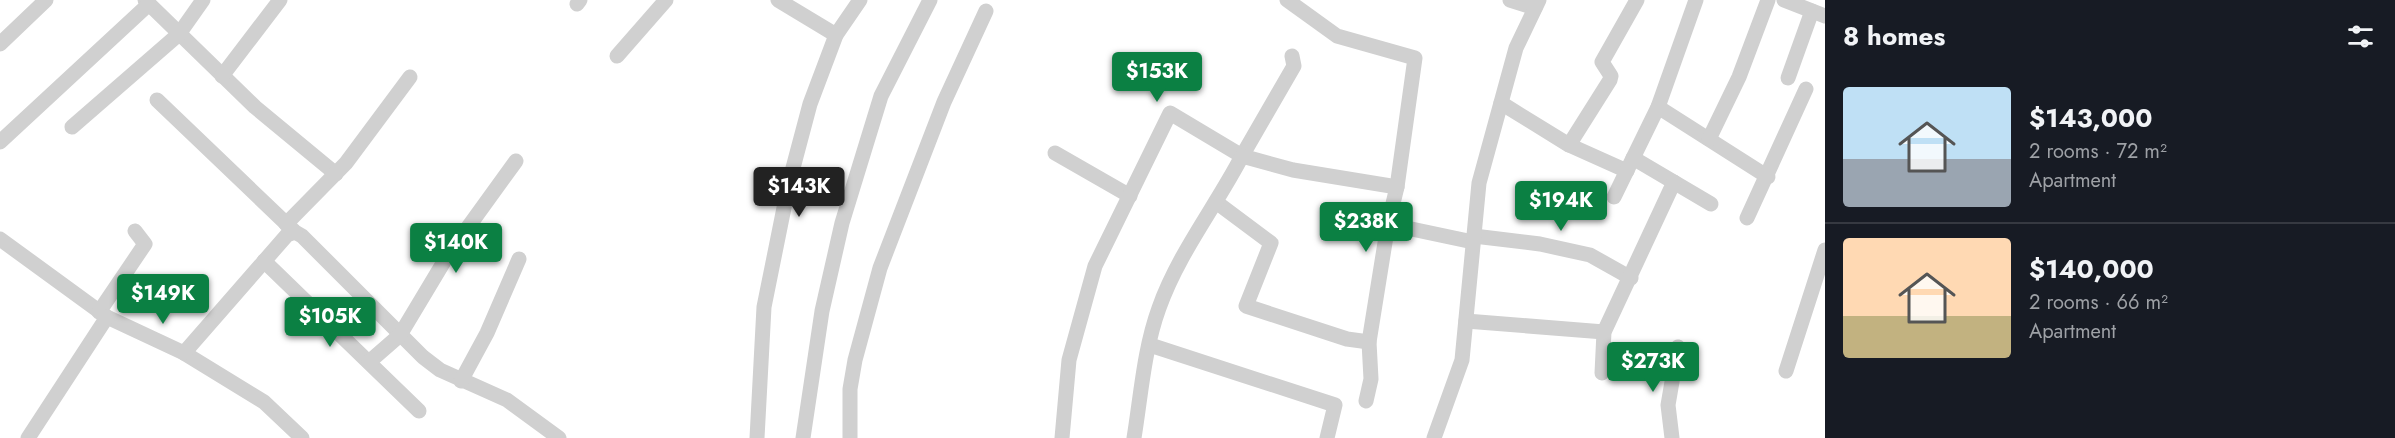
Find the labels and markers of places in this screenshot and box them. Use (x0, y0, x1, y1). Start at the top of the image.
pin: $153K (1115, 52, 1199, 103)
pin: $143K (757, 167, 841, 218)
pin: $194K (1519, 181, 1603, 232)
pin: $238K (1324, 202, 1408, 253)
pin: $140K (414, 223, 498, 274)
pin: $149K (121, 274, 205, 325)
pin: $105K (288, 297, 372, 348)
pin: $273K (1611, 342, 1695, 393)

